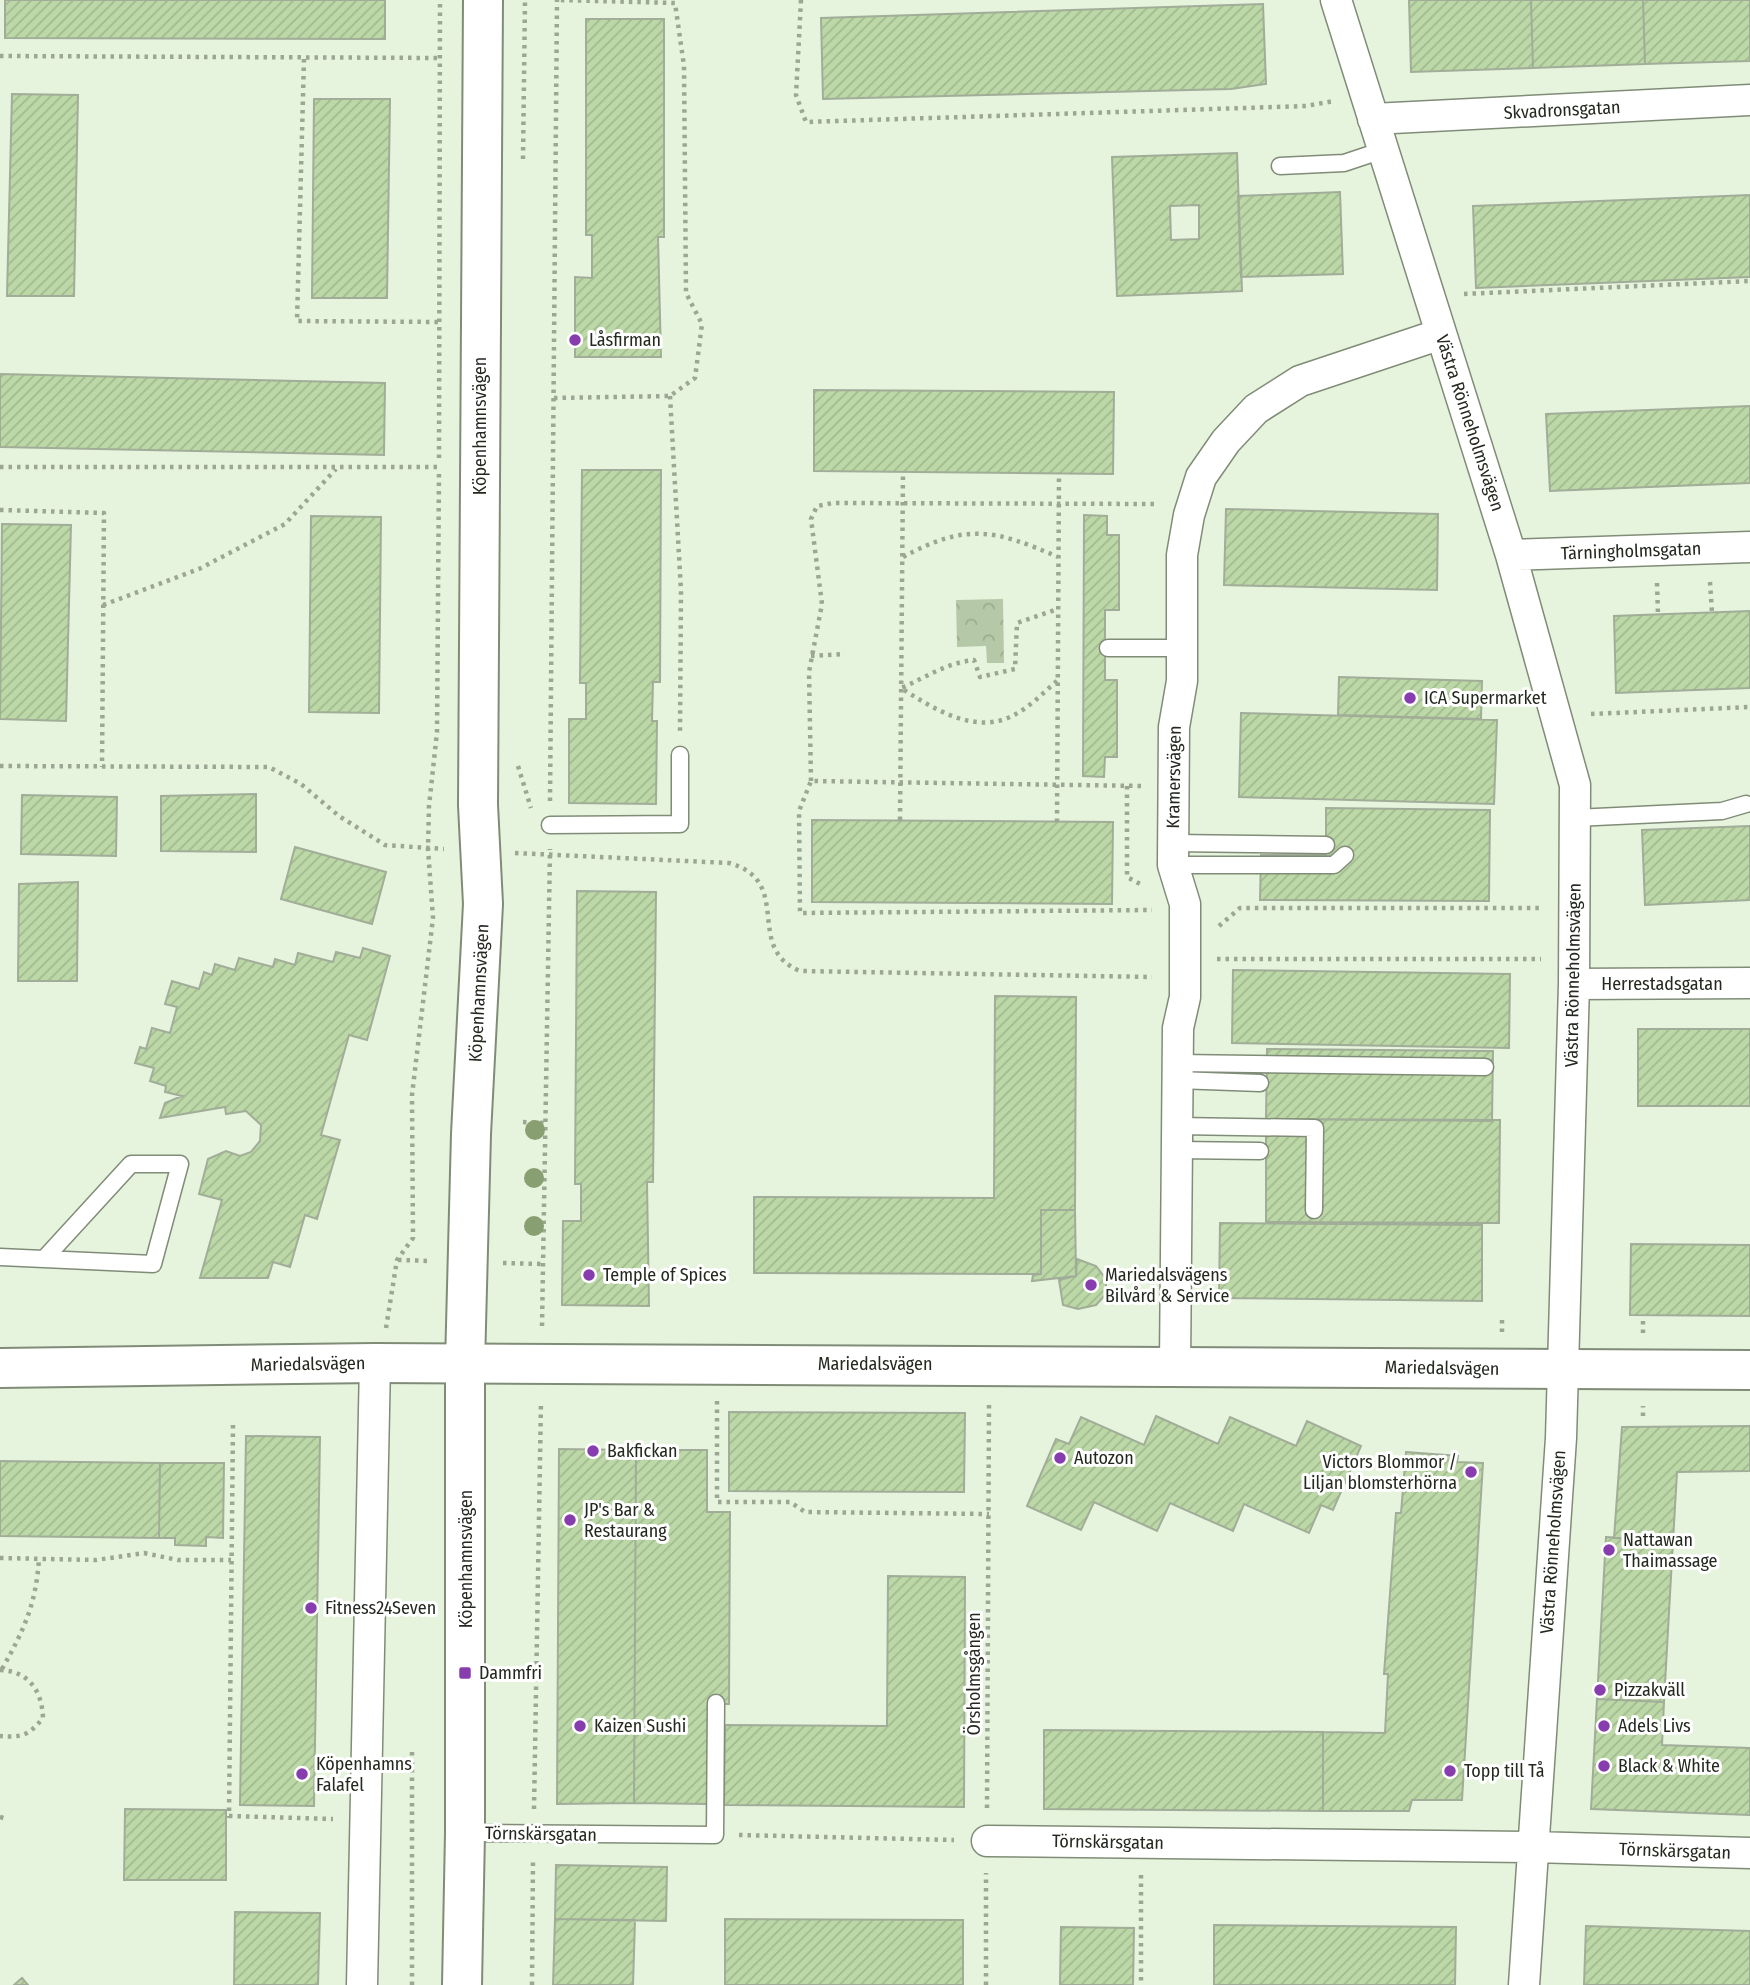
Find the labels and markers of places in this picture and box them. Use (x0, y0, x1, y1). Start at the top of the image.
place label: Låsfirman (589, 329, 661, 351)
marker: Låsfirman (567, 332, 583, 348)
place label: ICA Supermarket (1424, 687, 1547, 709)
marker: ICA Supermarket (1402, 690, 1418, 706)
place label: Temple of Spices (603, 1264, 727, 1286)
place label: Mariedalsvägens Bilvård & Service (1105, 1264, 1229, 1307)
marker: Temple of Spices (581, 1267, 597, 1283)
marker: Mariedalsvägens Bilvård & Service (1083, 1277, 1099, 1293)
place label: Bakfickan (607, 1440, 678, 1462)
marker: Bakfickan (585, 1443, 601, 1459)
place label: Autozon (1074, 1447, 1134, 1469)
marker: Autozon (1052, 1450, 1068, 1466)
place label: Victors Blommor / Liljan blomsterhörna (1303, 1451, 1457, 1494)
marker: Victors Blommor / Liljan blomsterhörna (1463, 1464, 1479, 1480)
place label: JP's Bar & Restaurang (584, 1499, 667, 1542)
marker: JP's Bar & Restaurang (562, 1512, 578, 1528)
place label: Nattawan Thaimassage (1623, 1529, 1718, 1572)
marker: Nattawan Thaimassage (1601, 1542, 1617, 1558)
place label: Fitness24Seven (325, 1597, 436, 1619)
marker: Fitness24Seven (303, 1600, 319, 1616)
place label: Dammfri (479, 1662, 542, 1684)
marker: Dammfri (457, 1665, 473, 1681)
place label: Pizzakväll (1614, 1679, 1685, 1701)
marker: Pizzakväll (1592, 1682, 1608, 1698)
place label: Kaizen Sushi (594, 1715, 686, 1737)
place label: Adels Livs (1618, 1715, 1691, 1737)
marker: Kaizen Sushi (572, 1718, 588, 1734)
marker: Adels Livs (1596, 1718, 1612, 1734)
place label: Köpenhamns Falafel (316, 1753, 412, 1796)
place label: Black & White (1618, 1755, 1720, 1777)
marker: Black & White (1596, 1758, 1612, 1774)
place label: Topp till Tå (1464, 1760, 1545, 1782)
marker: Topp till Tå (1442, 1763, 1458, 1779)
marker: Köpenhamns Falafel (294, 1766, 310, 1782)

